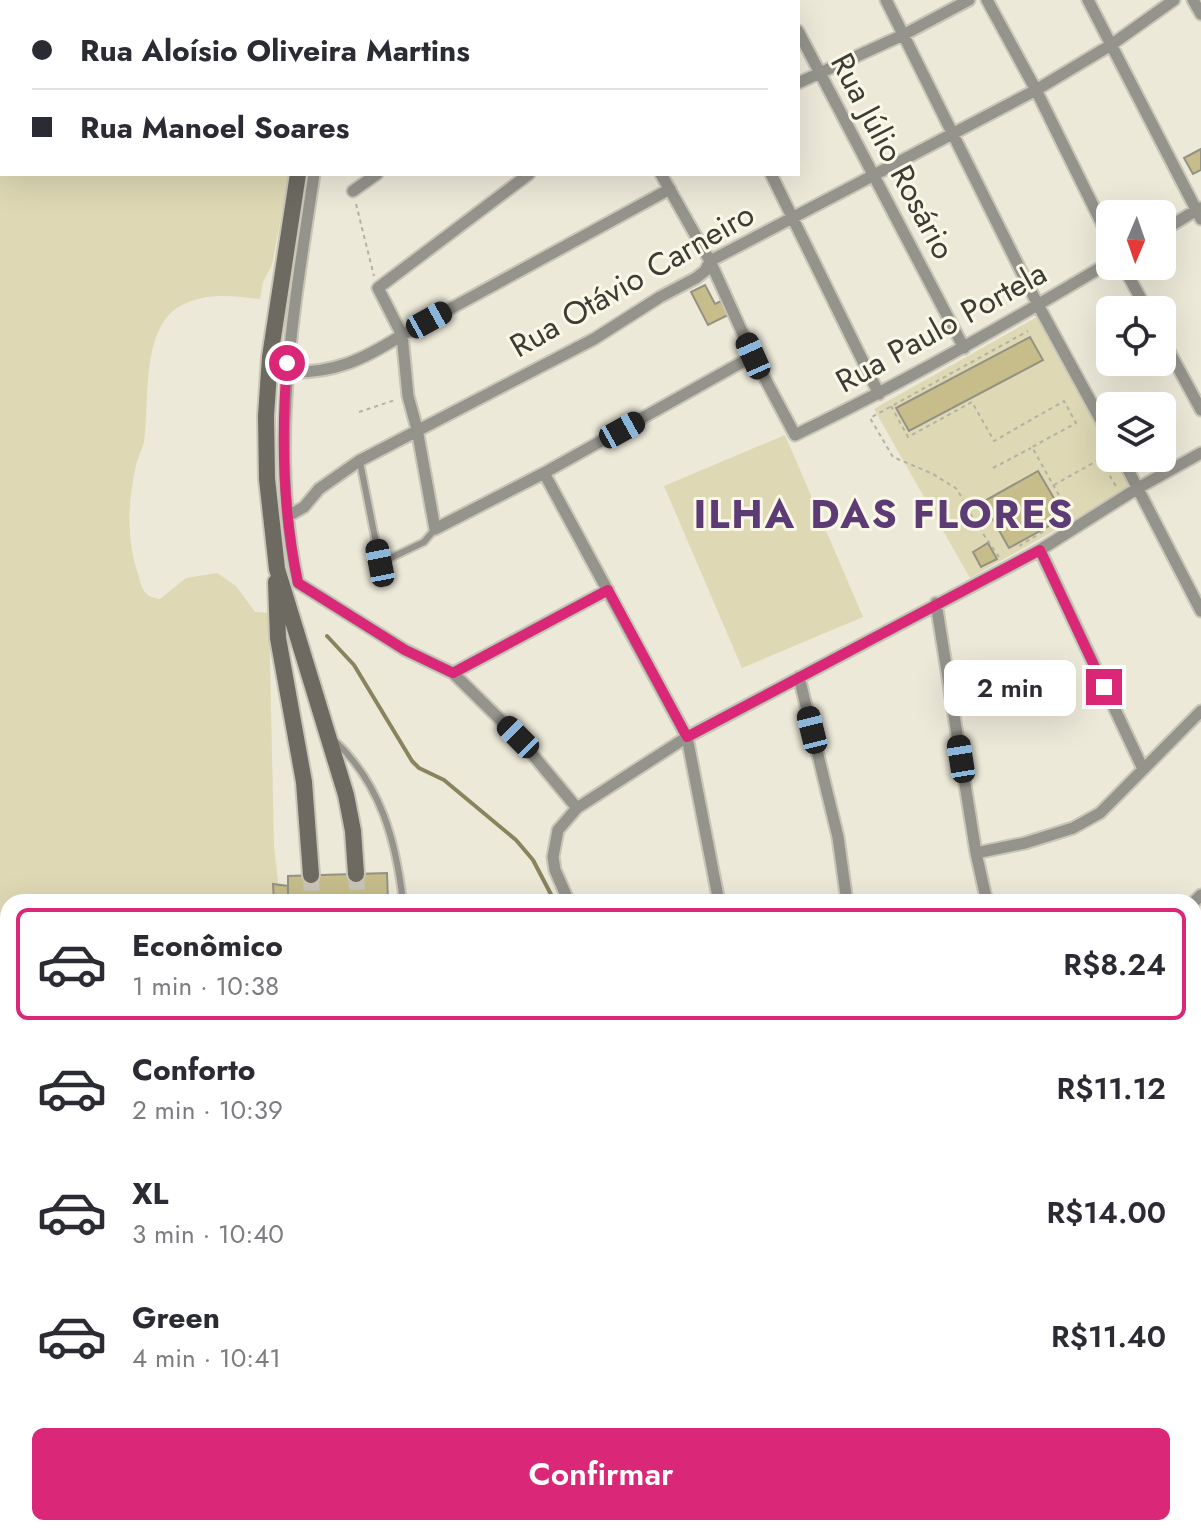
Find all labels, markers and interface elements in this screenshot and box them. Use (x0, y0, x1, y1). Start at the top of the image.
text: Rua Aloísio Oliveira Martins (80, 29, 470, 72)
street label: Rua Júlio Rosário (819, 45, 967, 267)
text: Rua Manoel Soares (80, 106, 349, 149)
street label: Rua Otávio Carneiro (501, 191, 763, 369)
north arrow (1096, 200, 1176, 280)
map controls (1096, 200, 1176, 472)
street label: Rua Paulo Portela (827, 250, 1055, 404)
button: locate (1096, 296, 1176, 376)
car (402, 298, 456, 342)
car (732, 329, 774, 383)
route start (269, 345, 305, 381)
button: layers (1096, 392, 1176, 472)
car (595, 408, 649, 452)
district label: ILHA DAS FLORES (693, 485, 1075, 543)
car (364, 537, 396, 589)
callout: 2 min (944, 659, 1076, 715)
text: 2 min (977, 669, 1043, 707)
route end (1086, 669, 1122, 705)
car (795, 704, 829, 756)
car (493, 712, 543, 762)
car (945, 733, 977, 785)
text: Econômico (132, 924, 283, 967)
icon: car (36, 928, 108, 1000)
text: R$8.24 (1063, 943, 1166, 986)
text: 1 min · 10:38 (132, 967, 279, 1005)
text: Conforto (132, 1048, 256, 1091)
icon: car (36, 1052, 108, 1124)
text: R$11.12 (1057, 1067, 1166, 1110)
text: 2 min · 10:39 (132, 1091, 283, 1129)
text: XL (132, 1172, 168, 1215)
icon: car (36, 1176, 108, 1248)
text: R$14.00 (1047, 1191, 1166, 1234)
text: 3 min · 10:40 (132, 1215, 284, 1253)
text: Green (132, 1296, 220, 1339)
icon: car (36, 1300, 108, 1372)
text: R$11.40 (1051, 1315, 1166, 1358)
text: 4 min · 10:41 (132, 1339, 281, 1377)
button: Confirmar (32, 1428, 1170, 1520)

